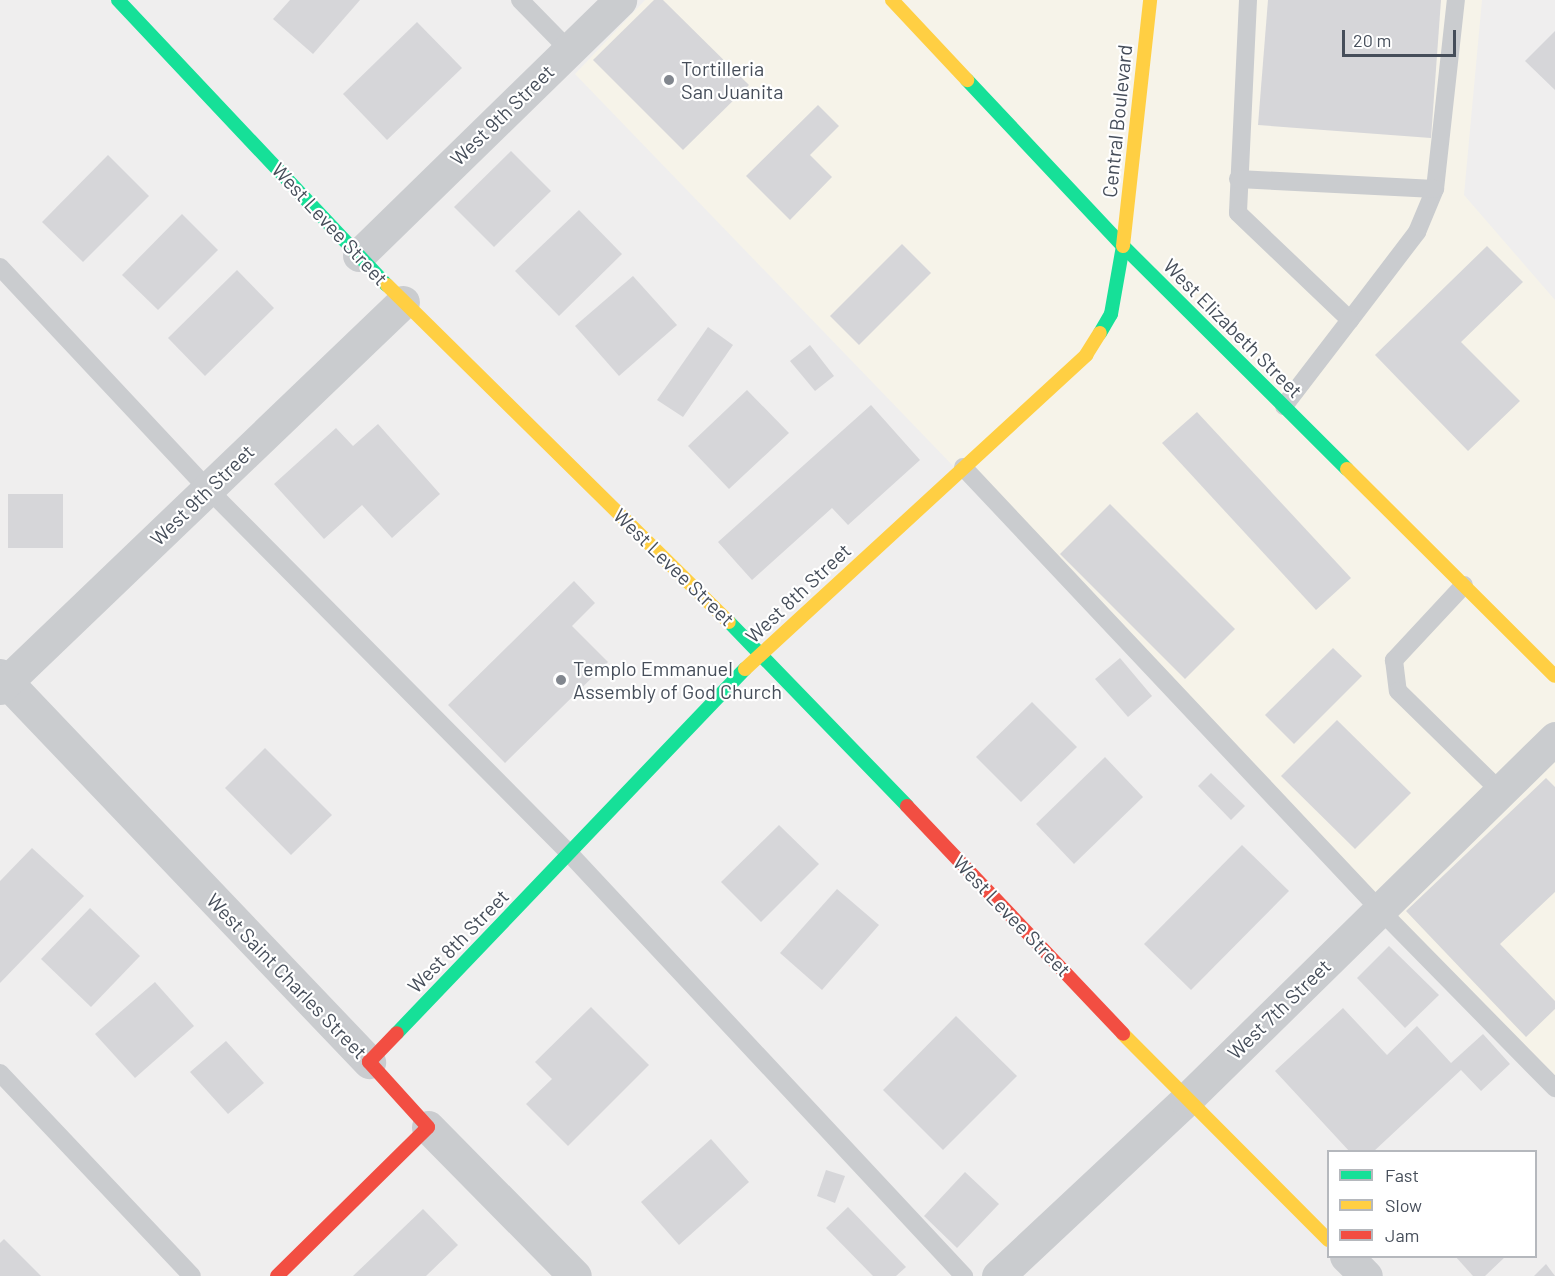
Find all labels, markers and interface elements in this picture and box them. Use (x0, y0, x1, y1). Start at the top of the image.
scale bar (1345, 18, 1459, 56)
text: 20 m (1353, 29, 1391, 51)
street label: Central Boulevard (1097, 43, 1137, 199)
place label: Tortilleria San Juanita (681, 56, 783, 103)
street label: West 9th Street (445, 59, 559, 171)
marker: Tortilleria San Juanita (662, 73, 676, 87)
street label: West Levee Street (267, 158, 393, 290)
street label: West Elizabeth Street (1158, 253, 1308, 403)
street label: West 9th Street (145, 439, 259, 551)
street label: West Levee Street (609, 503, 739, 631)
street label: West 8th Street (740, 538, 856, 648)
place label: Templo Emmanuel Assembly of God Church (573, 656, 782, 703)
marker: Templo Emmanuel Assembly of God Church (554, 673, 568, 687)
street label: West Levee Street (948, 851, 1076, 981)
street label: West 8th Street (402, 884, 514, 998)
street label: West Saint Charles Street (202, 888, 372, 1064)
street label: West 7th Street (1222, 954, 1336, 1064)
legend (1327, 1150, 1537, 1258)
text: Fast (1385, 1164, 1419, 1186)
text: Slow (1385, 1194, 1422, 1216)
text: Jam (1385, 1224, 1419, 1246)

